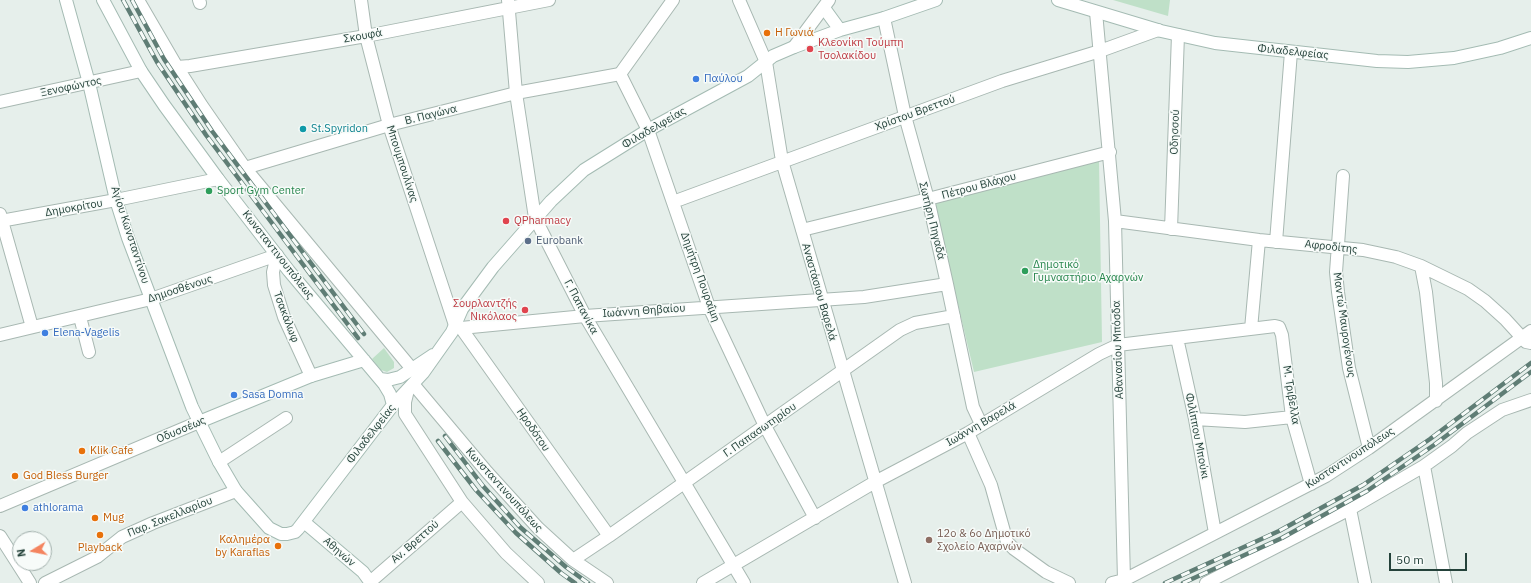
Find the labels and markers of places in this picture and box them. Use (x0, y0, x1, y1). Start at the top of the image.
place label: Η Γωνιά (775, 26, 814, 40)
marker: Η Γωνιά (762, 28, 772, 38)
place label: Κλεονίκη Τούμπη Τσολακίδου (818, 36, 903, 62)
marker: Κλεονίκη Τούμπη Τσολακίδου (805, 44, 815, 54)
place label: Παύλου (704, 72, 743, 86)
marker: Παύλου (691, 74, 701, 84)
place label: St.Spyridon (311, 122, 368, 136)
marker: St.Spyridon (298, 124, 308, 134)
place label: Sport Gym Center (217, 184, 305, 198)
marker: Sport Gym Center (204, 186, 214, 196)
place label: QPharmacy (514, 214, 571, 228)
marker: QPharmacy (501, 216, 511, 226)
place label: Eurobank (536, 234, 583, 248)
marker: Eurobank (523, 236, 533, 246)
place label: Δημοτικό Γυμναστήριο Αχαρνών (1033, 258, 1143, 284)
marker: Δημοτικό Γυμναστήριο Αχαρνών (1020, 266, 1030, 276)
place label: Σουρλαντζής Νικόλαος (453, 297, 517, 323)
marker: Σουρλαντζής Νικόλαος (520, 305, 530, 315)
place label: Elena-Vagelis (53, 326, 120, 340)
marker: Elena-Vagelis (40, 328, 50, 338)
place label: Sasa Domna (242, 388, 303, 402)
marker: Sasa Domna (229, 390, 239, 400)
place label: Klik Cafe (90, 444, 133, 458)
marker: Klik Cafe (77, 446, 87, 456)
place label: God Bless Burger (23, 469, 108, 483)
marker: God Bless Burger (10, 471, 20, 481)
place label: athlorama (33, 501, 83, 515)
marker: athlorama (20, 503, 30, 513)
place label: Mug (103, 511, 124, 525)
marker: Mug (90, 513, 100, 523)
place label: 12ο & 6ο Δημοτικό Σχολείο Αχαρνών (937, 527, 1031, 553)
marker: Playback (95, 530, 105, 540)
place label: Καλημέρα by Karaflas (215, 533, 270, 559)
marker: 12ο & 6ο Δημοτικό Σχολείο Αχαρνών (924, 535, 934, 545)
place label: Playback (78, 541, 122, 555)
marker: Καλημέρα by Karaflas (273, 541, 283, 551)

